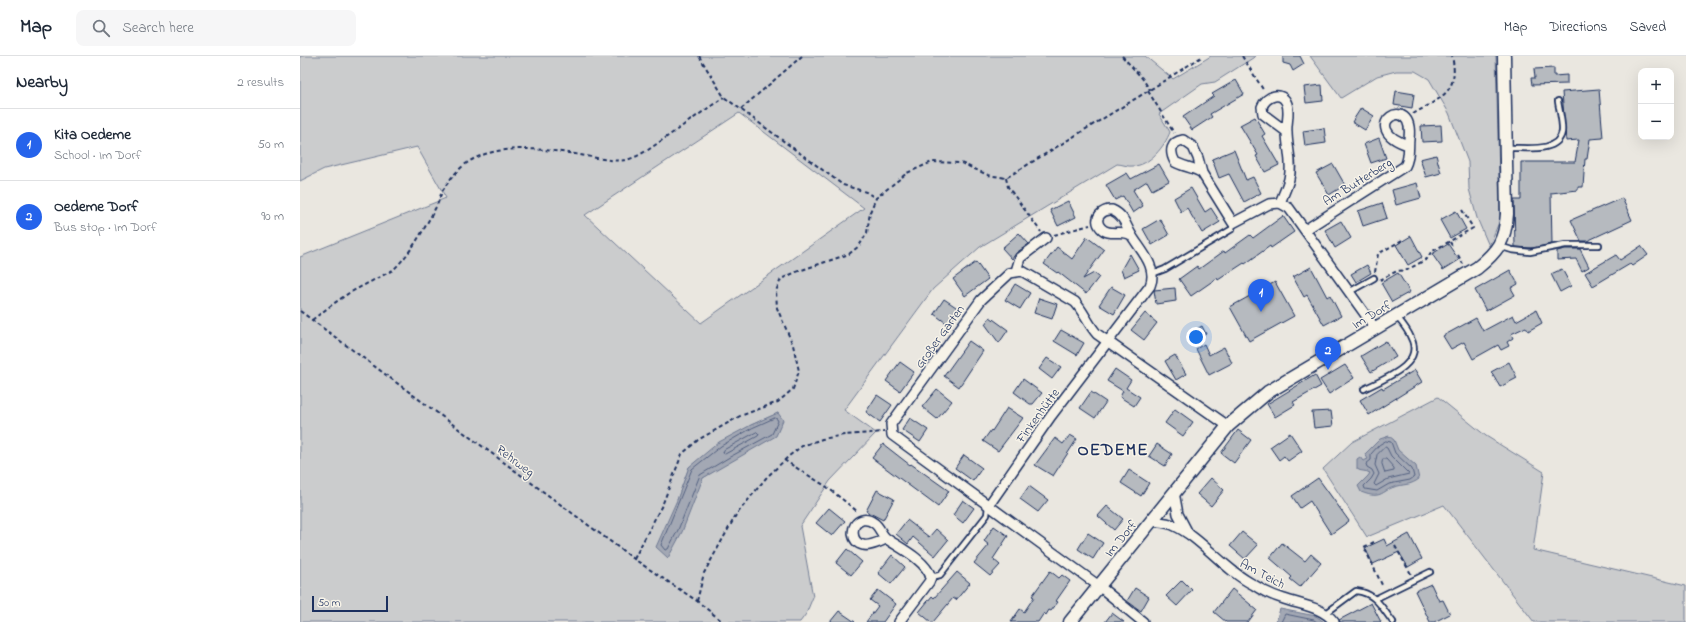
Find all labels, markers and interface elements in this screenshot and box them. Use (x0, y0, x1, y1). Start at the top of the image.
search box (76, 10, 356, 46)
text: Map (20, 14, 52, 41)
icon: search (90, 17, 112, 39)
text: Search here (122, 17, 194, 39)
text: Map (1504, 17, 1527, 38)
text: Directions (1549, 17, 1607, 38)
text: Saved (1629, 17, 1666, 38)
map controls (1638, 68, 1674, 140)
button: + (1638, 68, 1674, 104)
text: Nearby (16, 70, 68, 95)
text: 2 results (237, 73, 284, 92)
button: − (1638, 104, 1674, 140)
text: Kita Oedeme (54, 124, 131, 146)
text: 1 (27, 135, 31, 154)
text: 50 m (258, 135, 284, 154)
text: School · Im Dorf (54, 146, 142, 165)
street label: Am Butterberg (1319, 153, 1397, 212)
text: Oedeme Dorf (54, 196, 138, 218)
text: 2 (26, 207, 32, 226)
text: 90 m (261, 207, 284, 226)
text: Bus stop · Im Dorf (54, 218, 157, 237)
pin: 1 (1248, 279, 1274, 312)
street label: Im Dorf (1349, 296, 1396, 334)
street label: Großer Garten (911, 301, 970, 373)
your location (1186, 327, 1206, 347)
pin: 2 (1315, 337, 1341, 370)
street label: Finkenhütte (1011, 385, 1065, 448)
district label: OEDEME (1078, 438, 1148, 463)
street label: Rehrweg (491, 441, 538, 483)
street label: Im Dorf (1100, 516, 1143, 562)
street label: Am Teich (1236, 554, 1288, 594)
scale bar (312, 594, 388, 613)
text: 50 m (318, 595, 340, 611)

